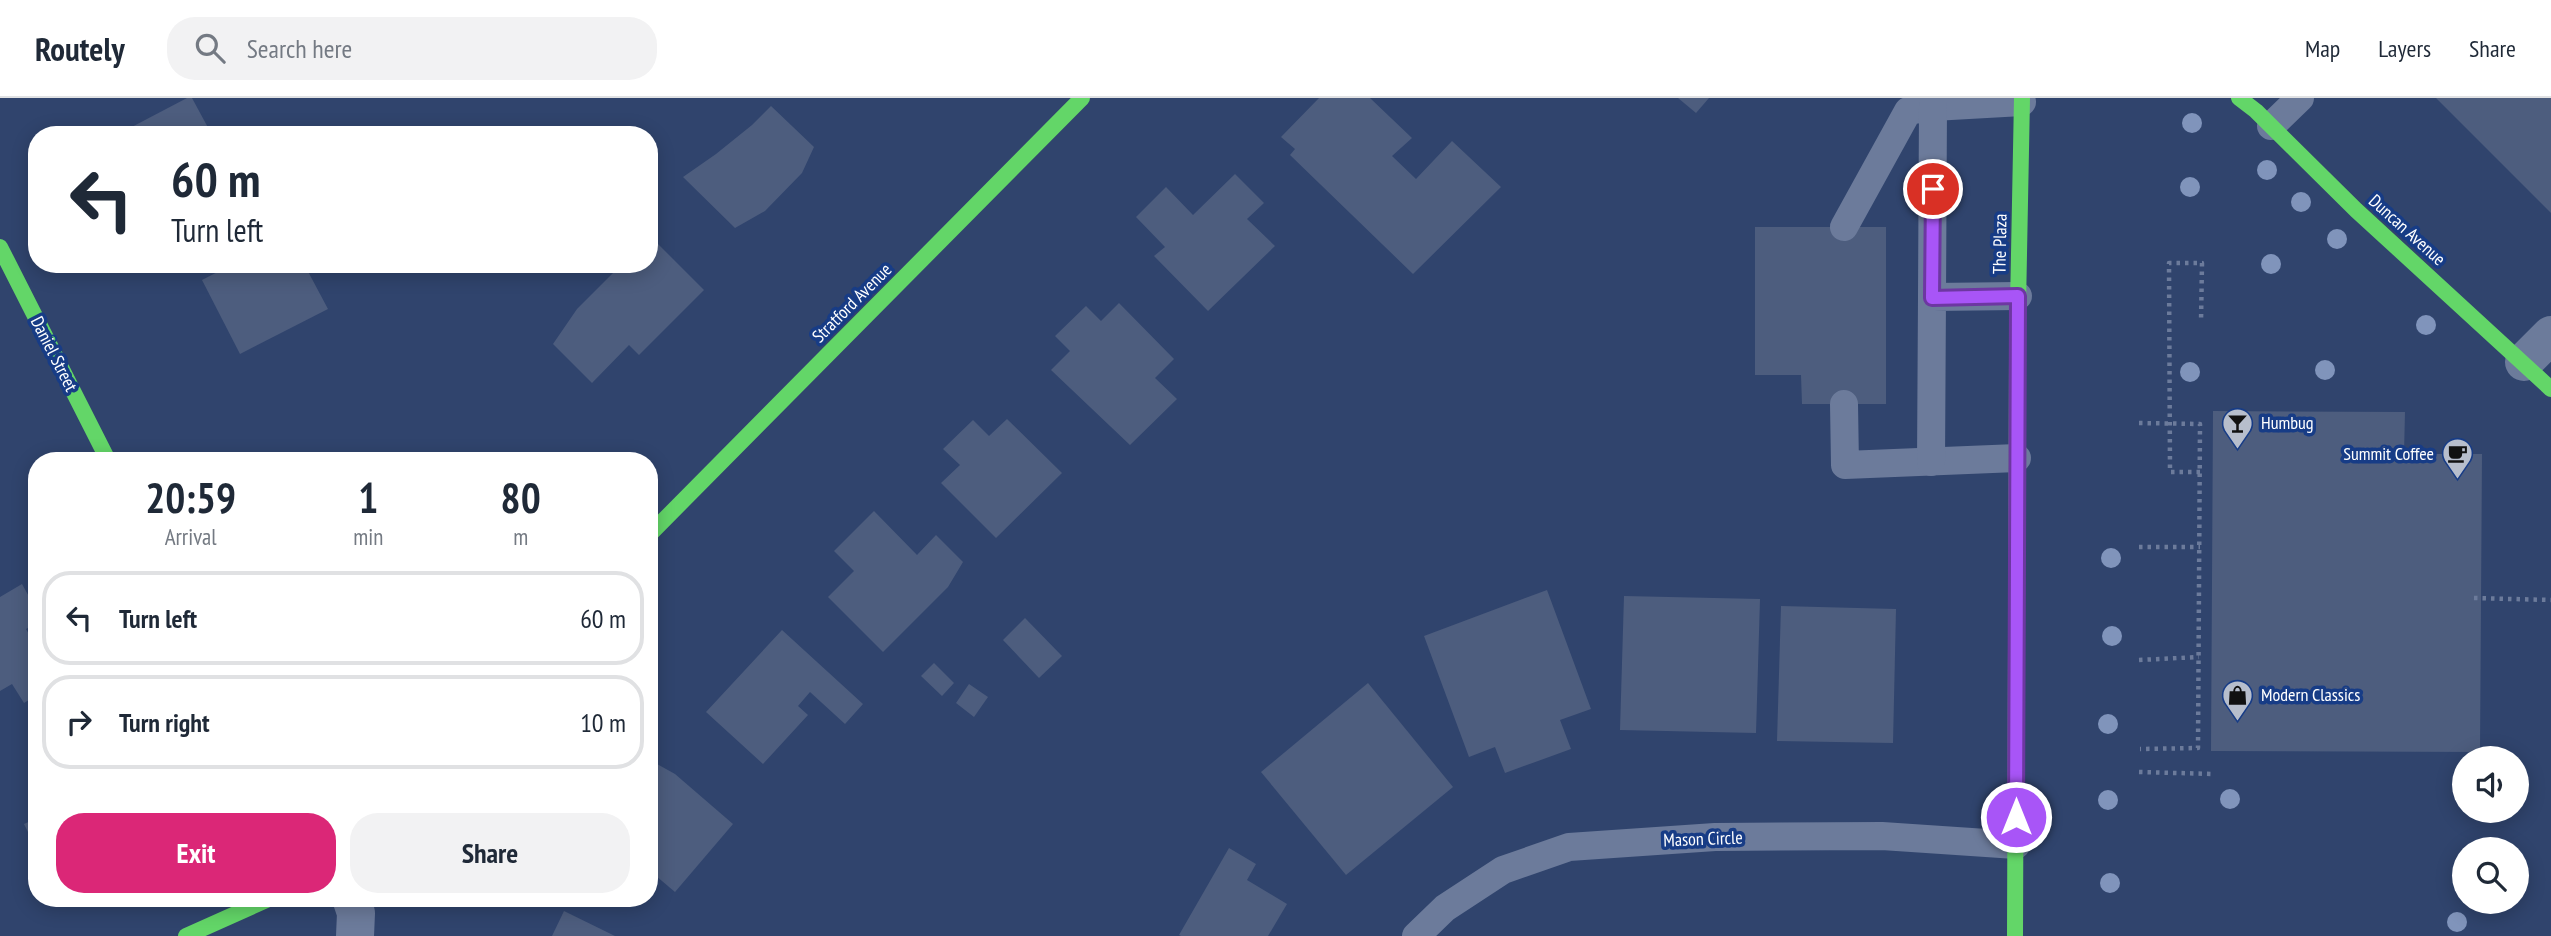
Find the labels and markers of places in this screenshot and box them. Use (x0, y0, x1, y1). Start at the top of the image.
pin (1903, 159, 1963, 219)
bar icon: Humbug (2221, 406, 2255, 450)
place label: Humbug (2261, 411, 2314, 434)
cafe icon: Summit Coffee (2440, 437, 2474, 481)
place label: Summit Coffee (2343, 442, 2434, 465)
shop icon: Modern Classics (2221, 678, 2255, 722)
place label: Modern Classics (2261, 683, 2360, 706)

